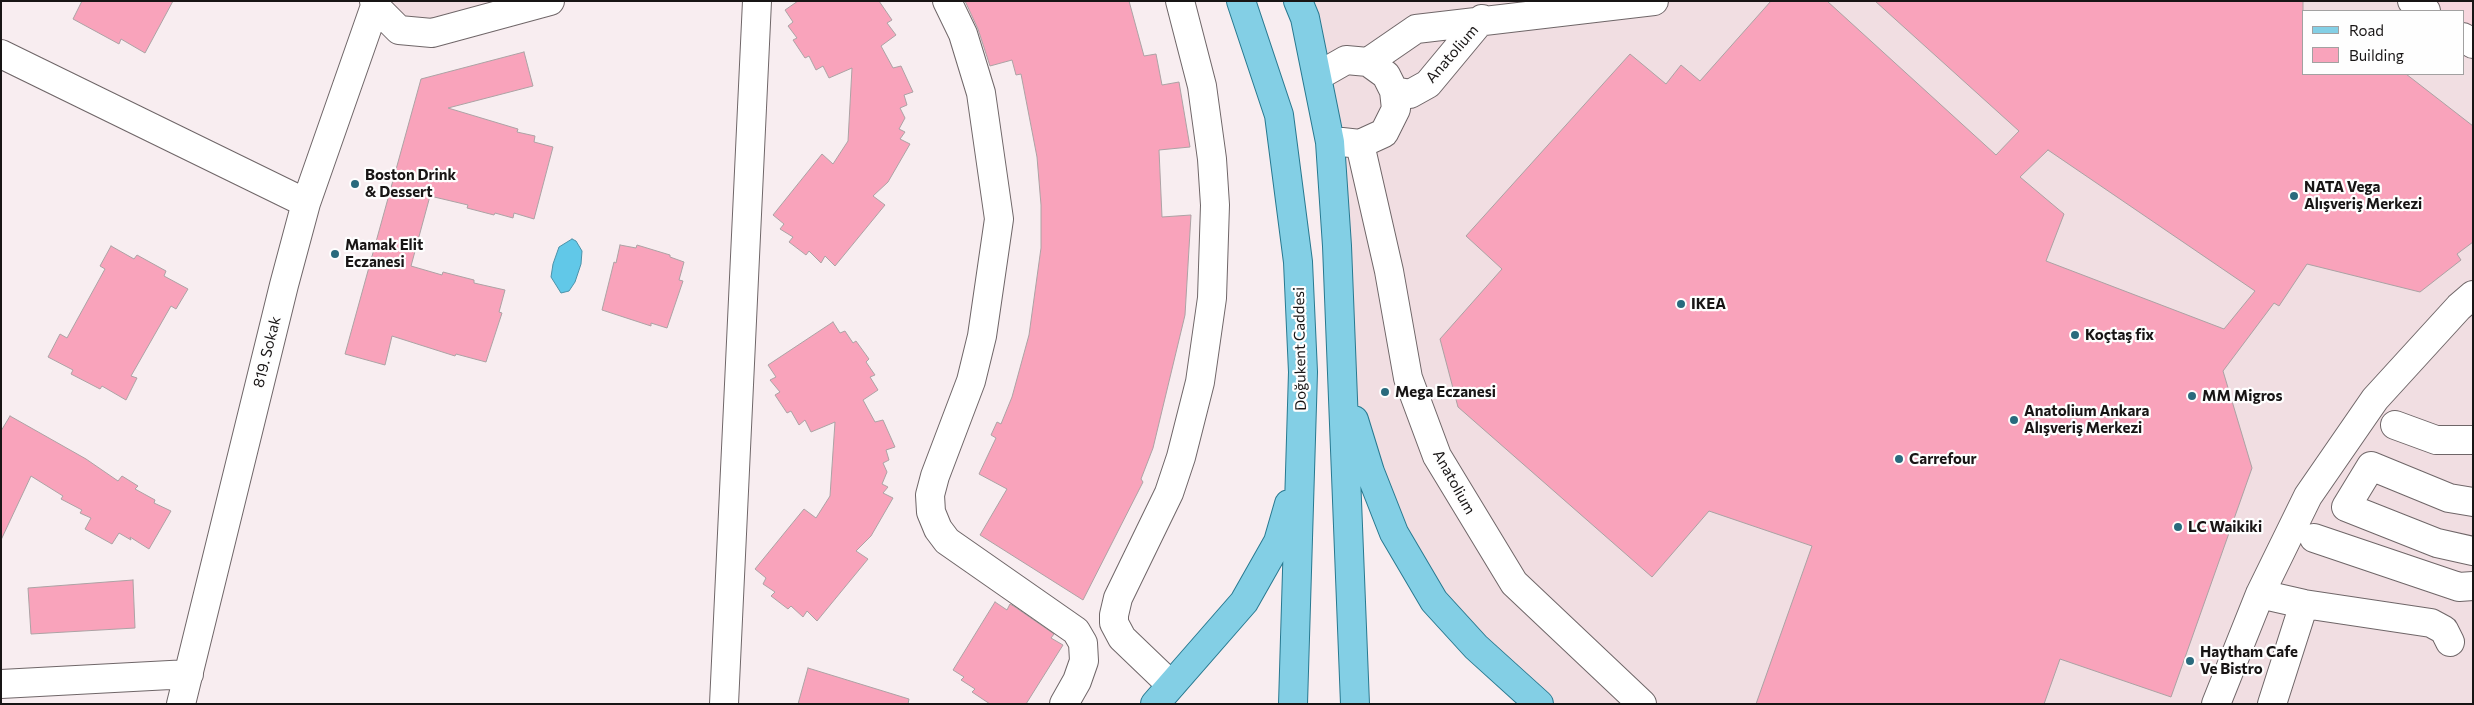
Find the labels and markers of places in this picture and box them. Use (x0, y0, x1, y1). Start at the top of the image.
place label: Boston Drink & Dessert (365, 166, 456, 201)
marker: Boston Drink & Dessert (349, 178, 361, 190)
place label: NATA Vega Alışveriş Merkezi (2304, 178, 2422, 213)
marker: NATA Vega Alışveriş Merkezi (2288, 190, 2300, 202)
place label: Mamak Elit Eczanesi (345, 236, 423, 271)
marker: Mamak Elit Eczanesi (329, 248, 341, 260)
place label: IKEA (1691, 295, 1726, 313)
marker: IKEA (1675, 298, 1687, 310)
place label: Koçtaş fix (2085, 326, 2154, 344)
marker: Koçtaş fix (2069, 329, 2081, 341)
place label: Mega Eczanesi (1395, 383, 1496, 401)
marker: Mega Eczanesi (1379, 386, 1391, 398)
place label: MM Migros (2202, 387, 2282, 405)
marker: MM Migros (2186, 390, 2198, 402)
place label: Anatolium Ankara Alışveriş Merkezi (2024, 402, 2149, 437)
marker: Anatolium Ankara Alışveriş Merkezi (2008, 414, 2020, 426)
place label: Carrefour (1909, 450, 1977, 468)
marker: Carrefour (1893, 453, 1905, 465)
place label: LC Waikiki (2188, 518, 2262, 536)
marker: LC Waikiki (2172, 521, 2184, 533)
place label: Haytham Cafe Ve Bistro (2200, 643, 2298, 678)
marker: Haytham Cafe Ve Bistro (2184, 655, 2196, 667)

